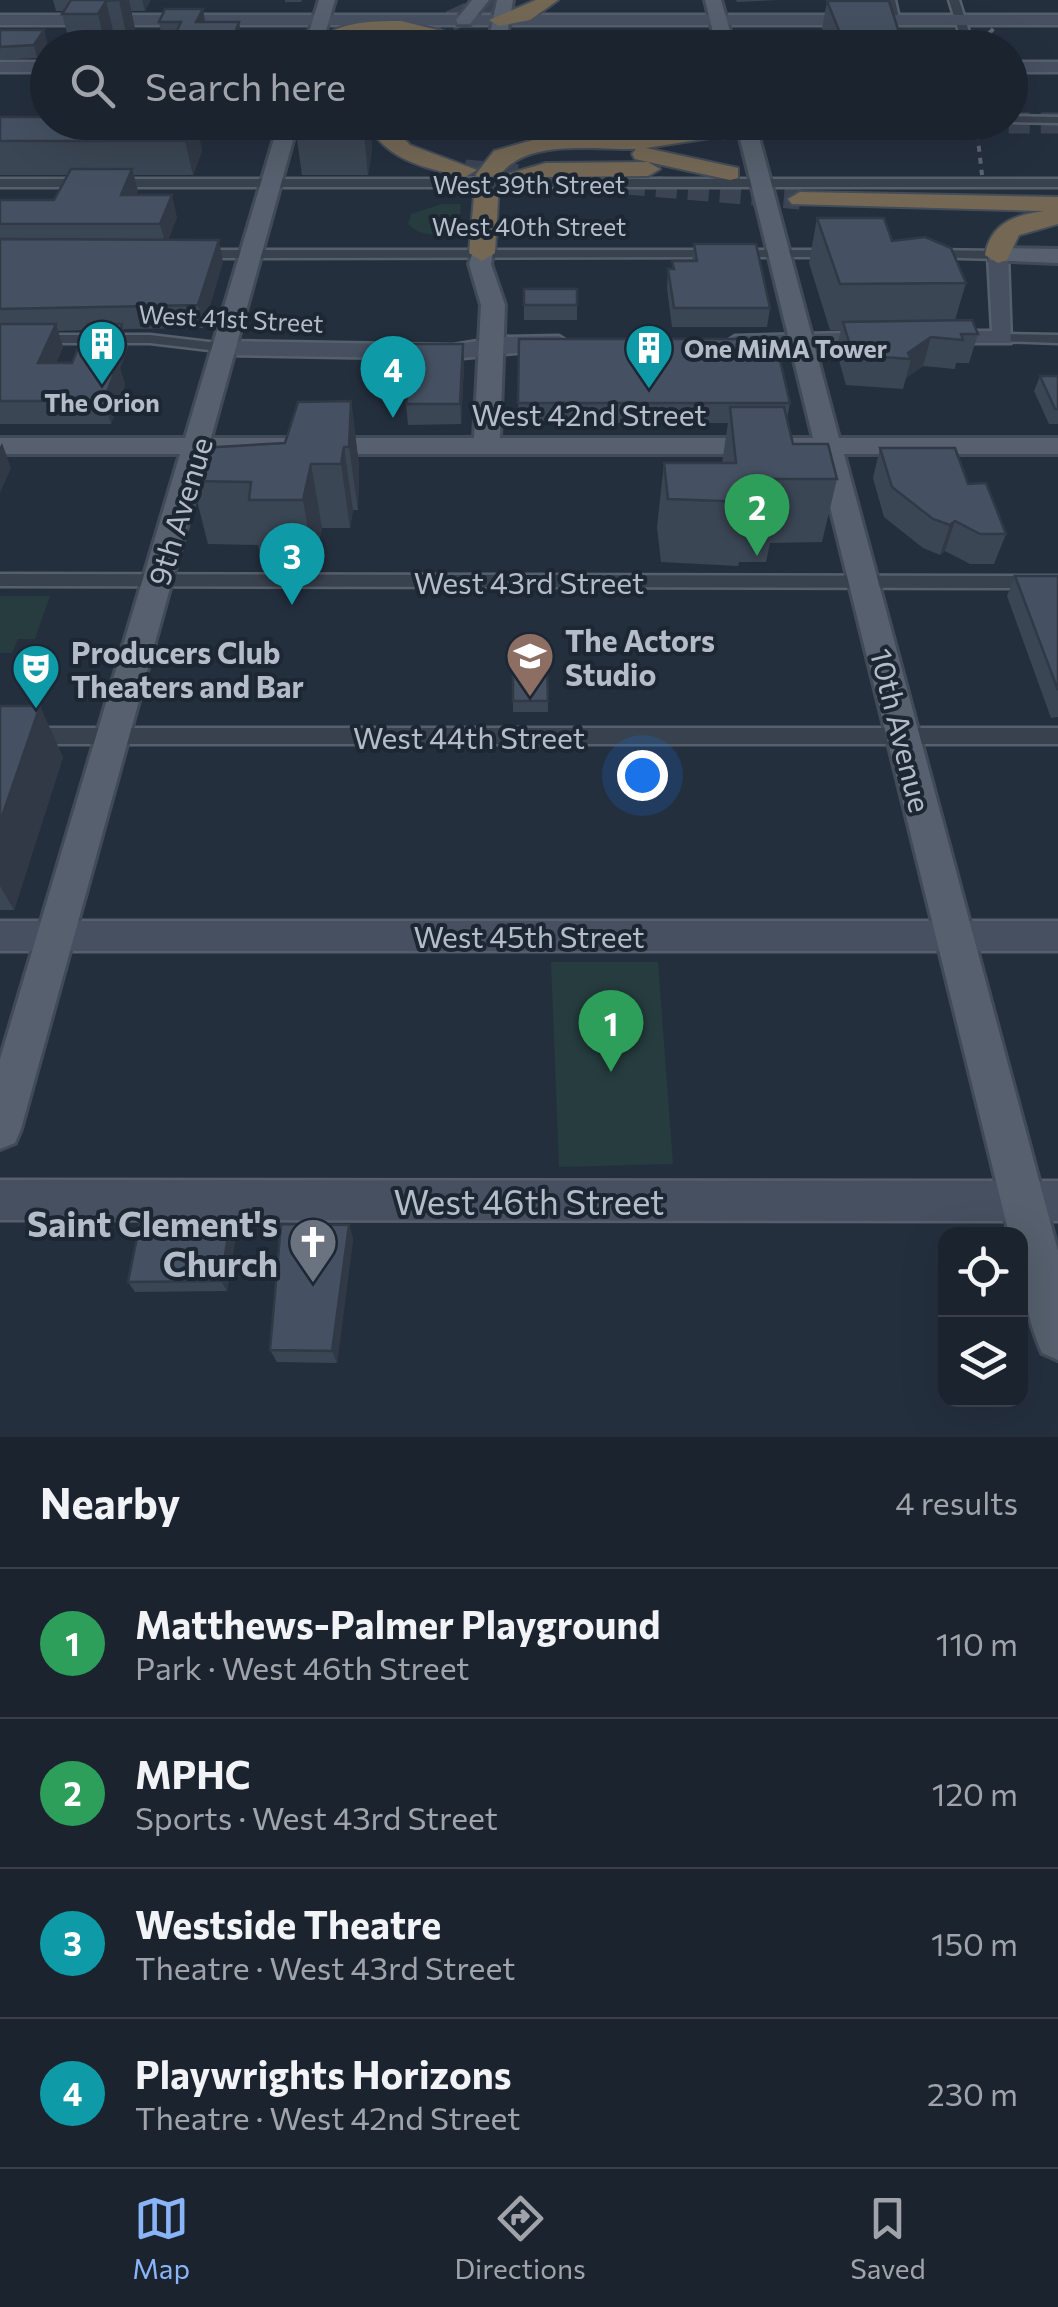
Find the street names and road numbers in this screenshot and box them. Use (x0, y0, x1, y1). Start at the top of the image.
street label: West 39th Street (433, 169, 625, 199)
street label: West 40th Street (432, 211, 626, 241)
street label: West 41st Street (138, 298, 324, 338)
street label: West 42nd Street (471, 395, 707, 432)
street label: 9th Avenue (139, 432, 219, 590)
street label: West 43rd Street (414, 563, 644, 600)
street label: 10th Avenue (864, 644, 940, 816)
street label: West 44th Street (353, 718, 585, 755)
street label: West 45th Street (413, 917, 645, 954)
street label: West 46th Street (394, 1179, 664, 1222)

